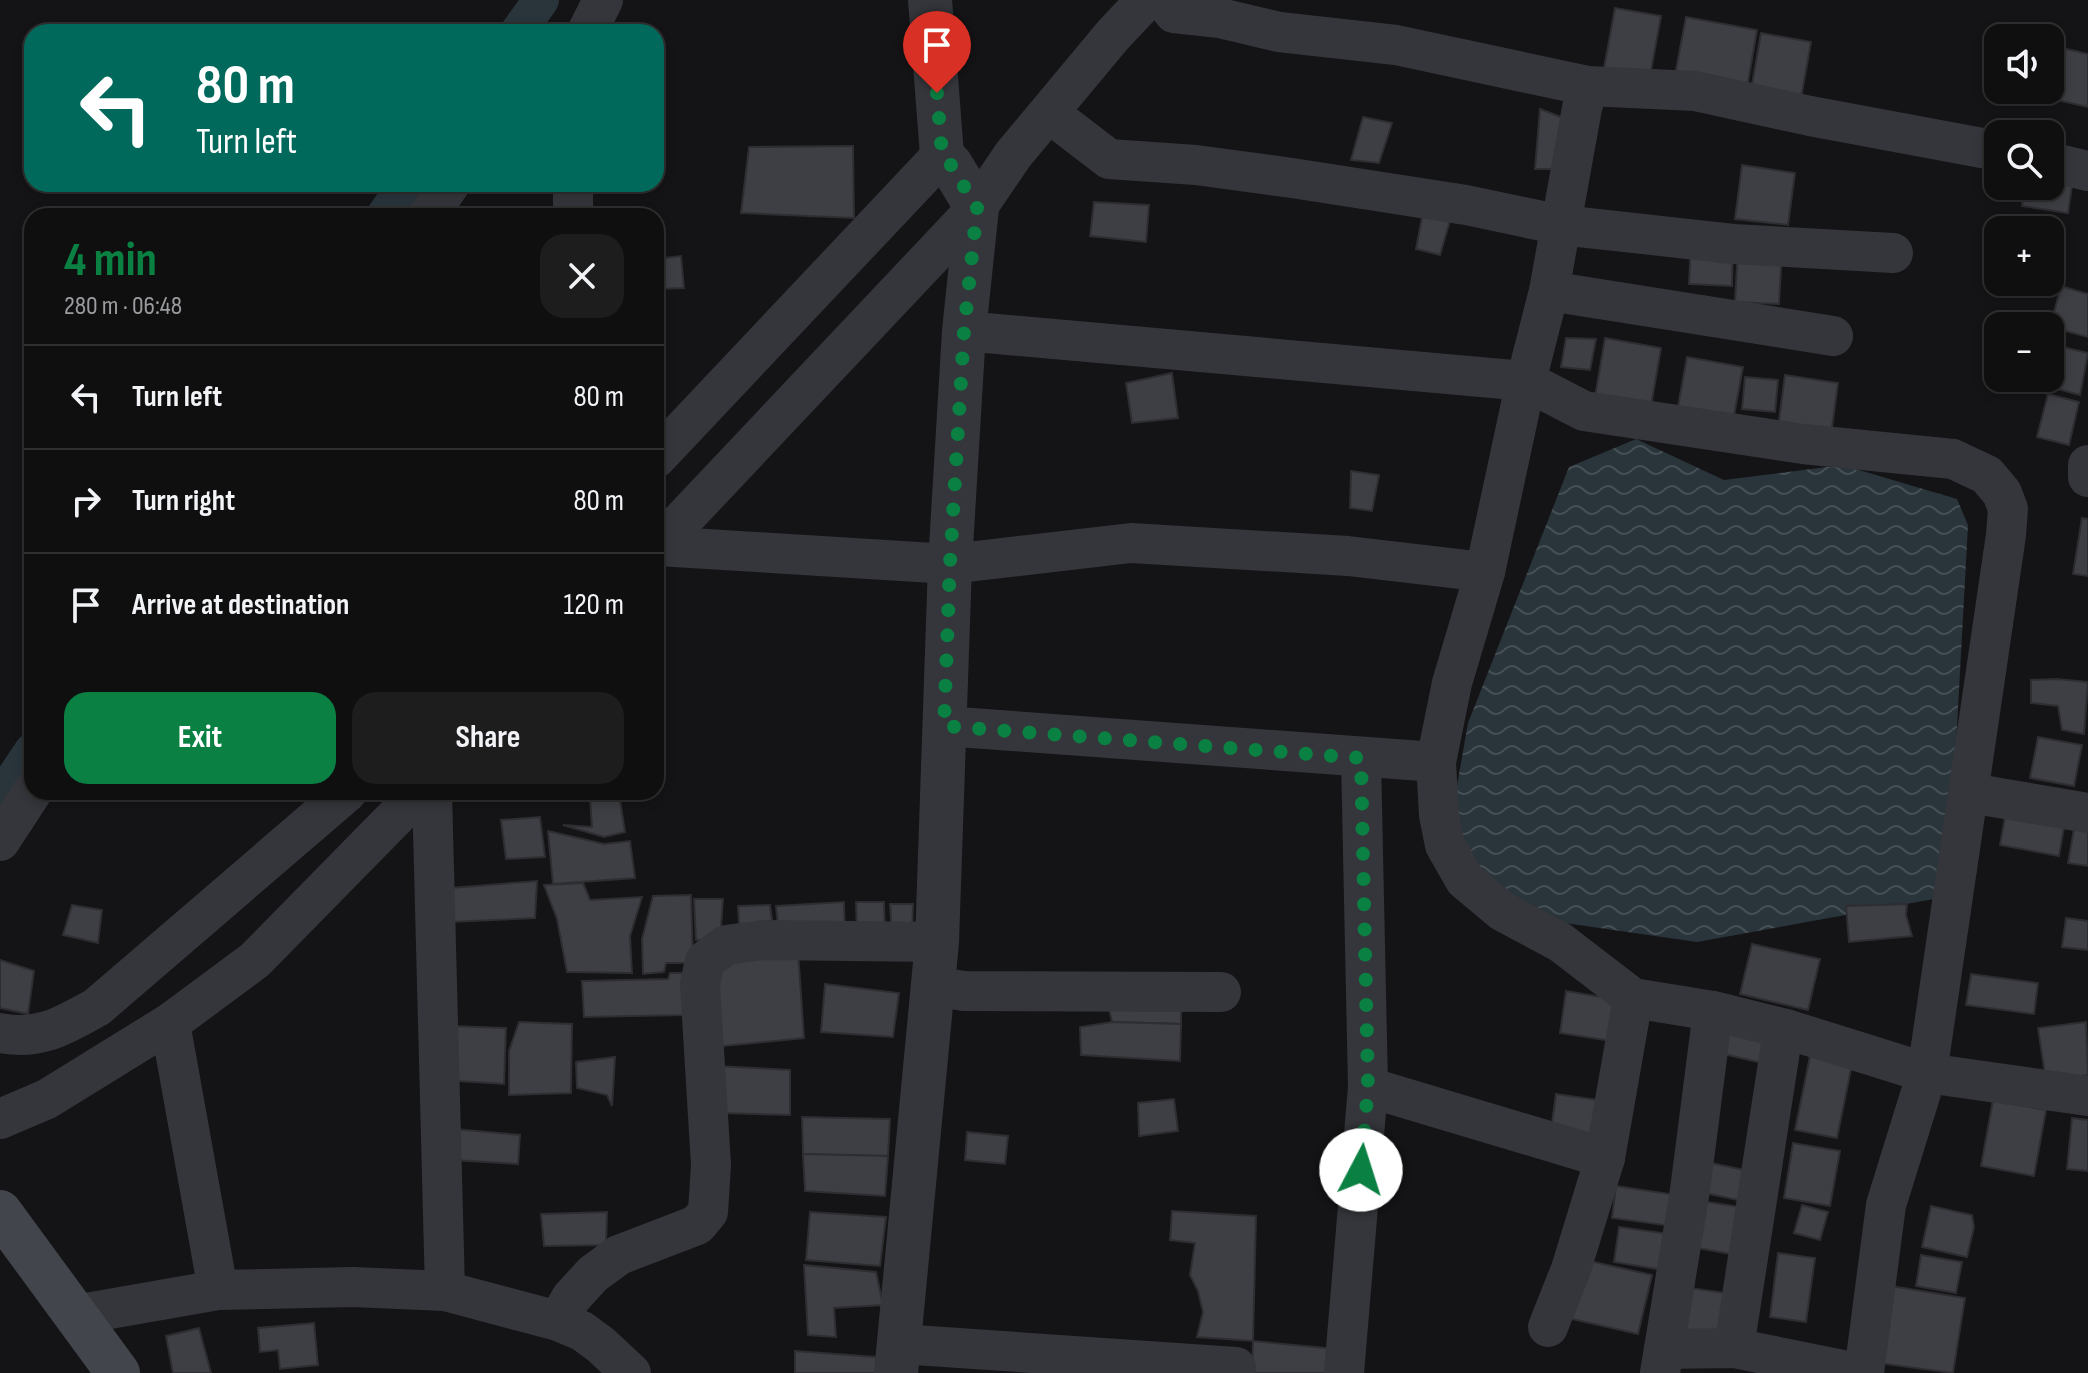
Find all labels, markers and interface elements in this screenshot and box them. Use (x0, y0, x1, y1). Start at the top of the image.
pin (903, 11, 971, 93)
icon: arrive (915, 23, 959, 67)
map controls (1984, 24, 2064, 392)
button: sound (1984, 24, 2064, 104)
text: 80 m (196, 53, 295, 120)
icon: left (64, 56, 168, 160)
button: search (1984, 120, 2064, 200)
text: Turn left (196, 121, 297, 164)
button: + (1984, 216, 2064, 296)
text: 4 min (64, 232, 157, 289)
button: close (540, 234, 624, 318)
text: 280 m · 06:48 (64, 291, 182, 322)
button: − (1984, 312, 2064, 392)
icon: left (64, 375, 108, 419)
text: Turn left (132, 379, 222, 415)
text: 80 m (573, 379, 624, 415)
icon: right (64, 479, 108, 523)
text: Turn right (132, 483, 235, 519)
text: 80 m (573, 483, 624, 519)
icon: arrive (64, 583, 108, 627)
text: Arrive at destination (132, 587, 349, 623)
text: 120 m (563, 587, 624, 623)
button: Exit (64, 692, 336, 784)
button: Share (352, 692, 624, 784)
position arrow (1319, 1128, 1403, 1212)

